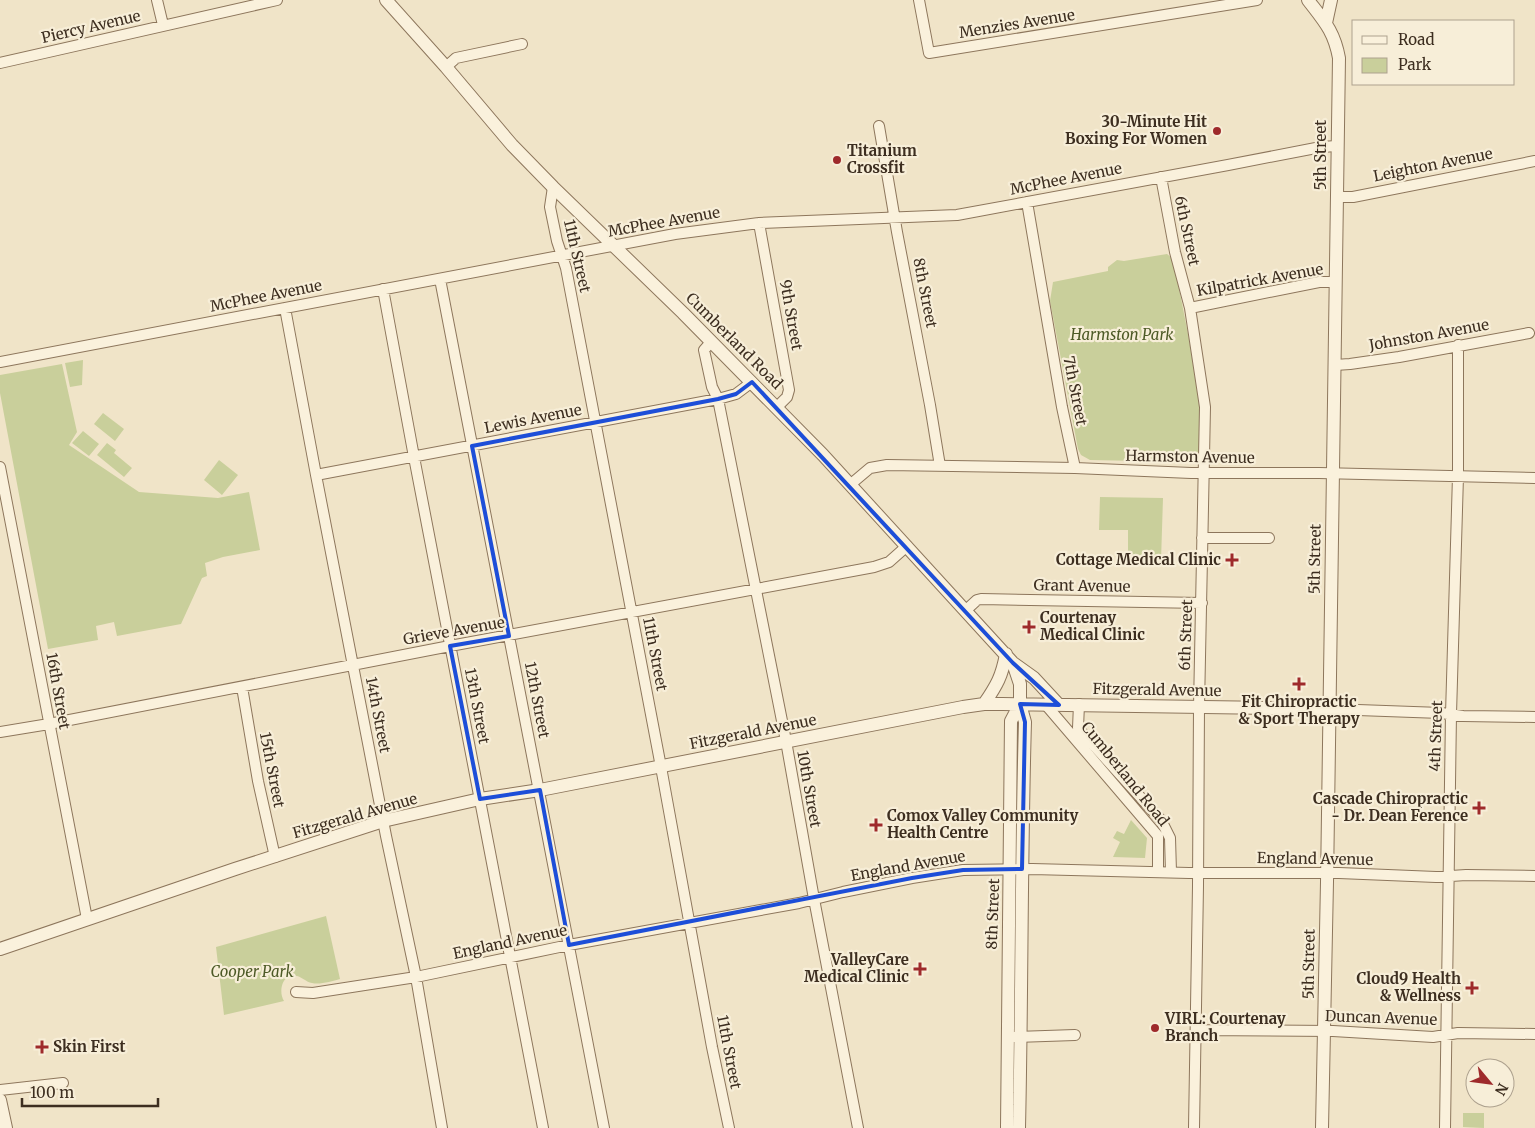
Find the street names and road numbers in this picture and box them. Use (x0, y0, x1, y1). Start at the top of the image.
street label: Menzies Avenue (958, 5, 1076, 42)
street label: Piercy Avenue (39, 6, 142, 47)
street label: 5th Street (1311, 120, 1330, 190)
street label: Leighton Avenue (1372, 144, 1494, 185)
street label: McPhee Avenue (1008, 158, 1124, 199)
street label: 6th Street (1171, 194, 1204, 268)
street label: McPhee Avenue (606, 202, 722, 241)
street label: 11th Street (560, 217, 595, 295)
street label: 8th Street (909, 256, 942, 330)
street label: Kilpatrick Avenue (1195, 259, 1325, 300)
street label: McPhee Avenue (208, 275, 324, 316)
street label: 9th Street (776, 278, 807, 352)
street label: Cumberland Road (682, 288, 787, 393)
street label: Johnston Avenue (1367, 315, 1490, 355)
street label: 7th Street (1059, 355, 1092, 427)
street label: Lewis Avenue (483, 400, 583, 437)
street label: Harmston Avenue (1125, 446, 1255, 467)
street label: 5th Street (1304, 523, 1325, 594)
street label: Grant Avenue (1033, 575, 1131, 596)
street label: 6th Street (1175, 599, 1196, 671)
street label: Grieve Avenue (402, 612, 506, 649)
street label: 11th Street (639, 615, 672, 693)
street label: 16th Street (42, 651, 75, 731)
street label: 12th Street (521, 660, 554, 740)
street label: 13th Street (461, 666, 494, 746)
street label: 14th Street (362, 675, 395, 755)
street label: Fitzgerald Avenue (1092, 679, 1222, 700)
street label: 4th Street (1425, 700, 1446, 772)
street label: Fitzgerald Avenue (688, 710, 818, 753)
street label: Cumberland Road (1077, 718, 1173, 830)
street label: 15th Street (256, 730, 289, 810)
street label: 10th Street (793, 749, 826, 829)
street label: Fitzgerald Avenue (290, 789, 420, 842)
street label: England Avenue (849, 846, 967, 885)
street label: England Avenue (1257, 848, 1373, 869)
street label: 8th Street (982, 878, 1003, 950)
street label: England Avenue (451, 920, 569, 963)
street label: 5th Street (1298, 928, 1319, 999)
street label: Duncan Avenue (1324, 1006, 1438, 1029)
street label: 11th Street (713, 1013, 746, 1091)

